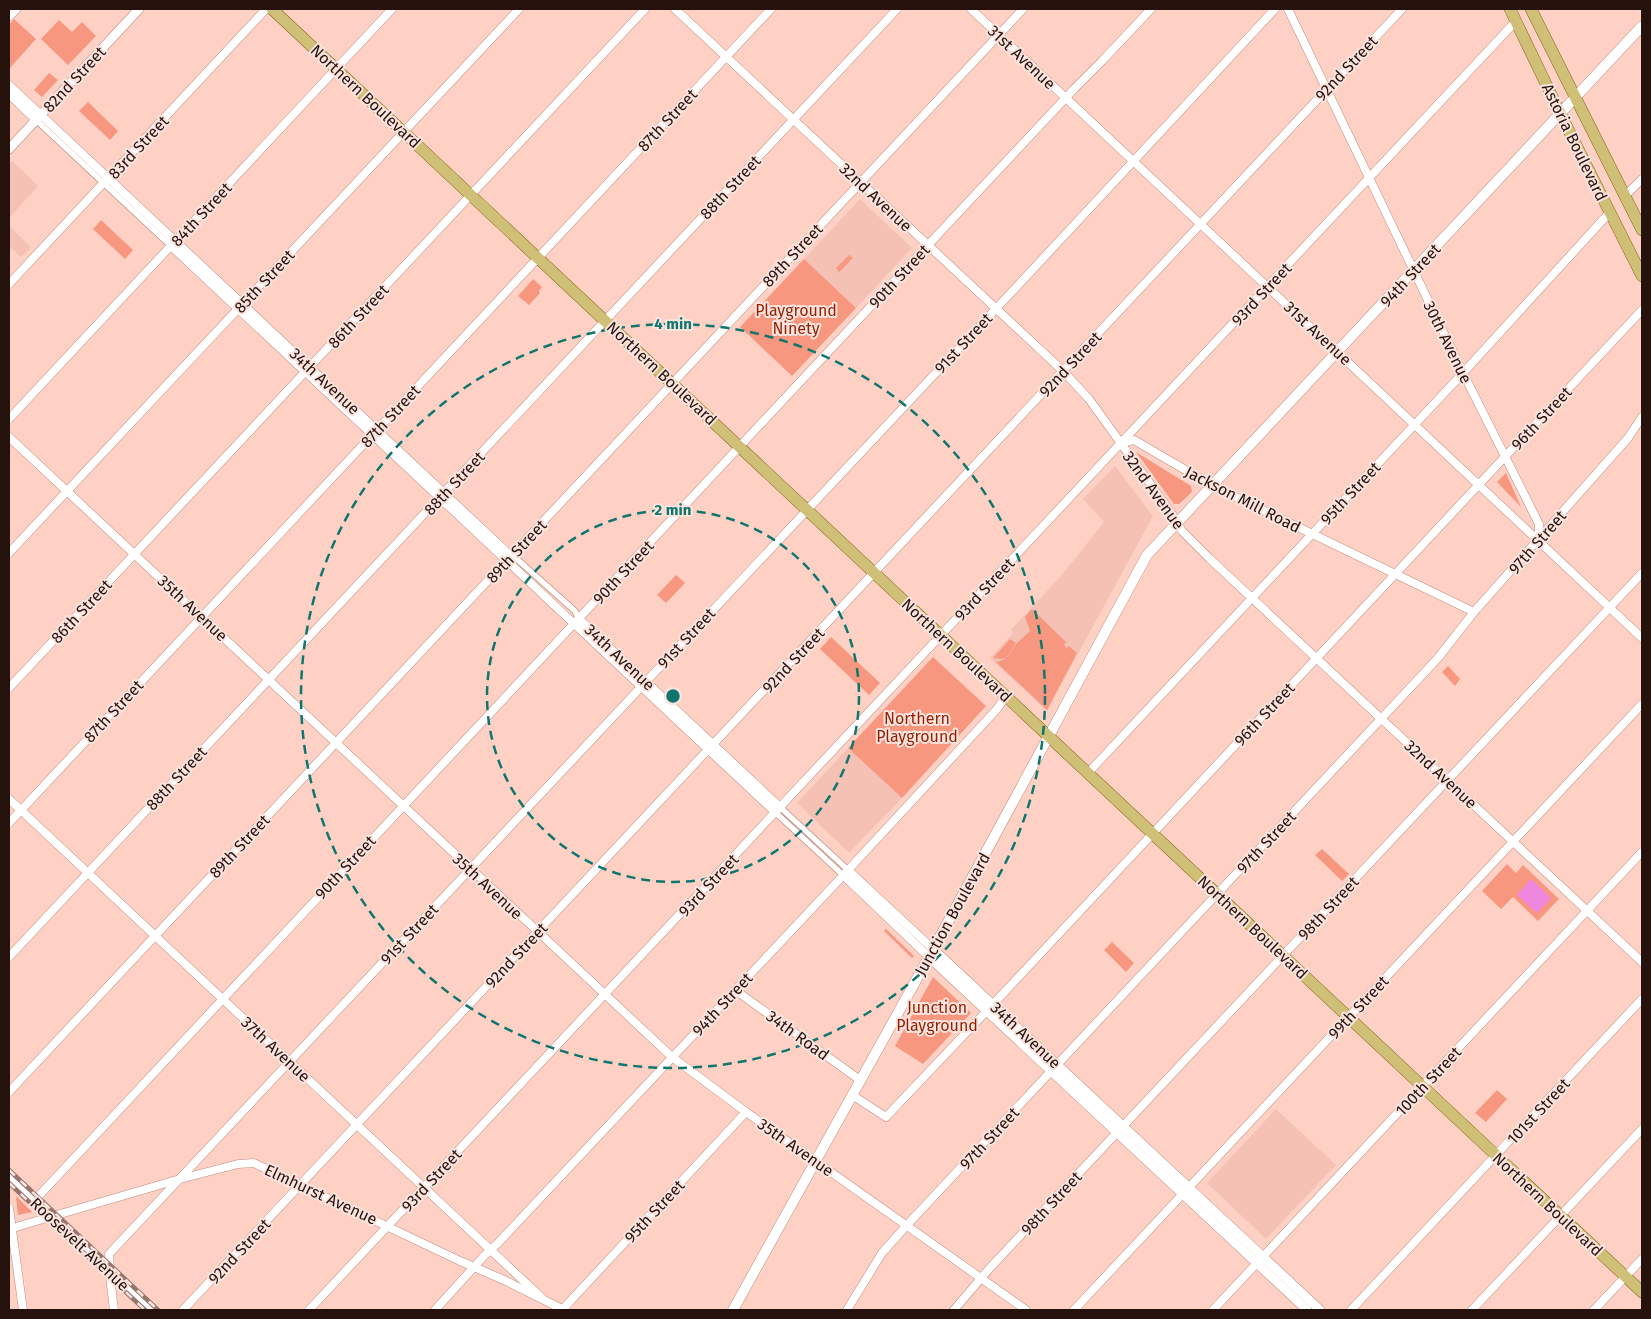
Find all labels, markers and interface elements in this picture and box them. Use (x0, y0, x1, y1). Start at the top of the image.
street label: 31st Avenue (984, 21, 1059, 93)
street label: 92nd Street (1311, 32, 1382, 105)
street label: Northern Boulevard (307, 41, 425, 152)
street label: 82nd Street (39, 42, 110, 116)
street label: Astoria Boulevard (1538, 80, 1611, 204)
street label: 87th Street (634, 85, 701, 156)
street label: 83rd Street (104, 112, 173, 183)
street label: 88th Street (696, 151, 765, 223)
street label: 32nd Avenue (836, 159, 916, 236)
street label: 84th Street (167, 178, 236, 250)
street label: 89th Street (758, 220, 827, 291)
street label: 90th Street (865, 240, 934, 312)
street label: 94th Street (1376, 240, 1445, 311)
street label: 85th Street (230, 246, 299, 317)
street label: 93rd Street (1227, 259, 1295, 330)
street label: 86th Street (324, 280, 393, 352)
street label: 31st Avenue (1280, 297, 1355, 369)
street label: 30th Avenue (1419, 298, 1476, 387)
park label: Playground Ninety (755, 301, 837, 338)
street label: 91st Street (931, 309, 996, 378)
text: 4 min (654, 315, 692, 333)
street label: Northern Boulevard (603, 318, 721, 429)
street label: 92nd Street (1035, 328, 1106, 401)
street label: 34th Avenue (286, 344, 364, 419)
street label: 87th Street (357, 381, 424, 452)
street label: 96th Street (1507, 383, 1576, 454)
street label: 88th Street (420, 447, 489, 519)
street label: 32nd Avenue (1119, 447, 1188, 533)
street label: 95th Street (1316, 458, 1384, 529)
street label: Jackson Mill Road (1182, 462, 1304, 537)
text: 2 min (655, 501, 691, 519)
street label: 97th Street (1505, 506, 1570, 578)
street label: 89th Street (482, 516, 551, 587)
street label: 90th Street (589, 536, 658, 608)
street label: 93rd Street (950, 554, 1018, 625)
street label: 35th Avenue (154, 571, 231, 645)
street label: 86th Street (47, 575, 116, 647)
street label: Northern Boulevard (898, 595, 1016, 706)
street label: 91st Street (654, 604, 719, 673)
street label: 34th Avenue (581, 620, 659, 695)
street label: 92nd Street (758, 624, 829, 697)
street label: 87th Street (80, 676, 147, 747)
street label: 96th Street (1230, 679, 1299, 750)
centre of rings (664, 687, 682, 705)
park label: Northern Playground (876, 709, 958, 746)
street label: 32nd Avenue (1401, 736, 1481, 813)
street label: 88th Street (142, 742, 211, 814)
street label: 97th Street (1233, 807, 1300, 877)
street label: 89th Street (205, 811, 274, 882)
street label: 90th Street (311, 831, 380, 903)
street label: 35th Avenue (449, 849, 526, 923)
street label: Junction Boulevard (911, 849, 994, 979)
street label: 93rd Street (674, 850, 742, 921)
street label: Northern Boulevard (1194, 872, 1312, 983)
street label: 98th Street (1294, 872, 1363, 944)
street label: 91st Street (377, 900, 442, 969)
street label: 92nd Street (481, 919, 552, 992)
street label: 94th Street (688, 969, 757, 1040)
street label: 99th Street (1324, 972, 1393, 1043)
park label: Junction Playground (896, 998, 978, 1035)
street label: 34th Avenue (987, 998, 1065, 1073)
street label: 34th Road (763, 1006, 833, 1064)
street label: 37th Avenue (237, 1013, 314, 1086)
street label: 100th Street (1392, 1043, 1465, 1120)
street label: 101st Street (1503, 1074, 1574, 1148)
street label: 97th Street (956, 1103, 1023, 1173)
street label: 35th Avenue (754, 1114, 837, 1181)
street label: 93rd Street (397, 1145, 465, 1216)
street label: Northern Boulevard (1489, 1149, 1607, 1260)
street label: Elmhurst Avenue (261, 1160, 380, 1229)
street label: 98th Street (1017, 1167, 1086, 1239)
street label: 95th Street (620, 1176, 688, 1247)
street label: Roosevelt Avenue (26, 1194, 133, 1295)
street label: 92nd Street (204, 1215, 275, 1288)

